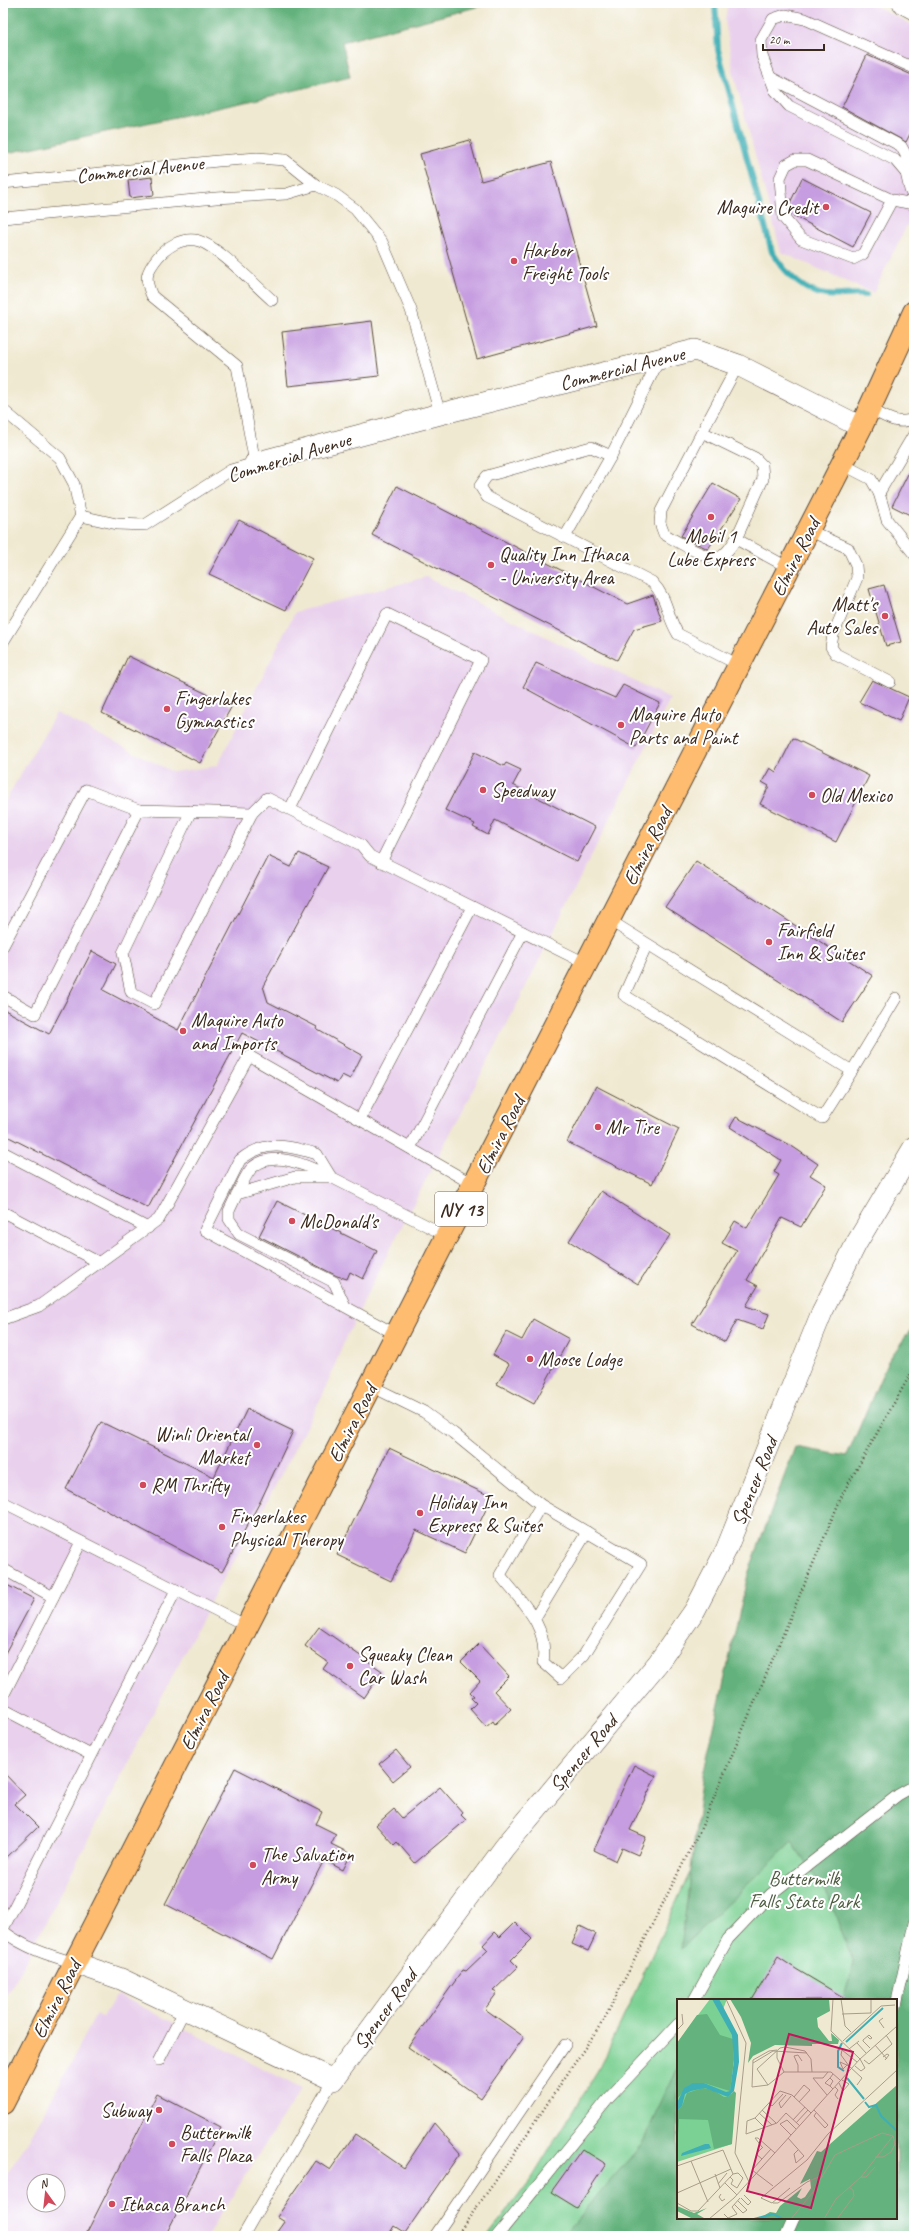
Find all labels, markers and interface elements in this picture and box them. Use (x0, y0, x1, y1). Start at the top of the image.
scale bar (763, 26, 824, 52)
text: 20 m (769, 32, 791, 48)
street label: Commercial Avenue (75, 150, 206, 189)
place label: Maguire Credit (717, 195, 820, 220)
marker: Maguire Credit (821, 202, 831, 212)
place label: Harbor Freight Tools (522, 238, 610, 286)
marker: Harbor Freight Tools (509, 256, 519, 266)
street label: Commercial Avenue (557, 341, 688, 396)
street label: Commercial Avenue (225, 426, 355, 488)
street label: Elmira Road (765, 511, 827, 600)
marker: Mobil 1 Lube Express (706, 512, 716, 522)
place label: Mobil 1 Lube Express (667, 524, 757, 572)
place label: Quality Inn Ithaca - University Area (499, 542, 630, 590)
marker: Quality Inn Ithaca - University Area (486, 560, 496, 570)
place label: Matt's Auto Sales (807, 592, 879, 640)
marker: Matt's Auto Sales (880, 611, 890, 621)
place label: Fingerlakes Gymnastics (175, 686, 255, 734)
place label: Maquire Auto Parts and Paint (629, 702, 740, 750)
marker: Fingerlakes Gymnastics (162, 704, 172, 714)
marker: Maquire Auto Parts and Paint (616, 720, 626, 730)
place label: Speedway (491, 778, 557, 803)
place label: Old Mexico (820, 783, 893, 808)
marker: Speedway (478, 785, 488, 795)
marker: Old Mexico (807, 790, 817, 800)
street label: Elmira Road (617, 800, 679, 889)
place label: Fairfield Inn & Suites (777, 918, 866, 966)
marker: Fairfield Inn & Suites (764, 937, 774, 947)
place label: Maquire Auto and Imports (191, 1008, 283, 1056)
marker: Maquire Auto and Imports (178, 1026, 188, 1036)
street label: Elmira Road (470, 1089, 532, 1178)
place label: Mr Tire (606, 1115, 661, 1140)
marker: Mr Tire (593, 1122, 603, 1132)
road number: NY 13 (435, 1192, 487, 1226)
place label: McDonald's (300, 1209, 380, 1234)
marker: McDonald's (287, 1216, 297, 1226)
place label: Moose Lodge (538, 1347, 623, 1372)
marker: Moose Lodge (525, 1354, 535, 1364)
street label: Elmira Road (322, 1377, 384, 1466)
place label: Winli Oriental Market (155, 1422, 253, 1470)
street label: Spencer Road (725, 1430, 785, 1529)
marker: Winli Oriental Market (252, 1440, 262, 1450)
place label: RM Thrifty (151, 1473, 231, 1498)
marker: RM Thrifty (138, 1480, 148, 1490)
place label: Holiday Inn Express & Suites (428, 1490, 544, 1538)
place label: Fingerlakes Physical Theropy (230, 1504, 345, 1552)
marker: Holiday Inn Express & Suites (415, 1508, 425, 1518)
marker: Fingerlakes Physical Theropy (217, 1522, 227, 1532)
place label: Squeaky Clean Car Wash (358, 1642, 453, 1690)
marker: Squeaky Clean Car Wash (345, 1661, 355, 1671)
street label: Elmira Road (174, 1665, 236, 1754)
street label: Spencer Road (544, 1707, 625, 1797)
place label: The Salvation Army (261, 1842, 355, 1890)
marker: The Salvation Army (248, 1860, 258, 1870)
park label: Buttermilk Falls State Park (749, 1866, 861, 1914)
street label: Elmira Road (26, 1953, 88, 2042)
street label: Spencer Road (348, 1962, 425, 2054)
inset map (677, 1999, 897, 2219)
place label: Subway (101, 2098, 153, 2123)
marker: Subway (154, 2105, 164, 2115)
place label: Buttermilk Falls Plaza (180, 2120, 253, 2168)
marker: Buttermilk Falls Plaza (167, 2139, 177, 2149)
north arrow (26, 2173, 66, 2213)
text: N (38, 2175, 51, 2191)
place label: Ithaca Branch (120, 2192, 226, 2217)
marker: Ithaca Branch (107, 2199, 117, 2209)

